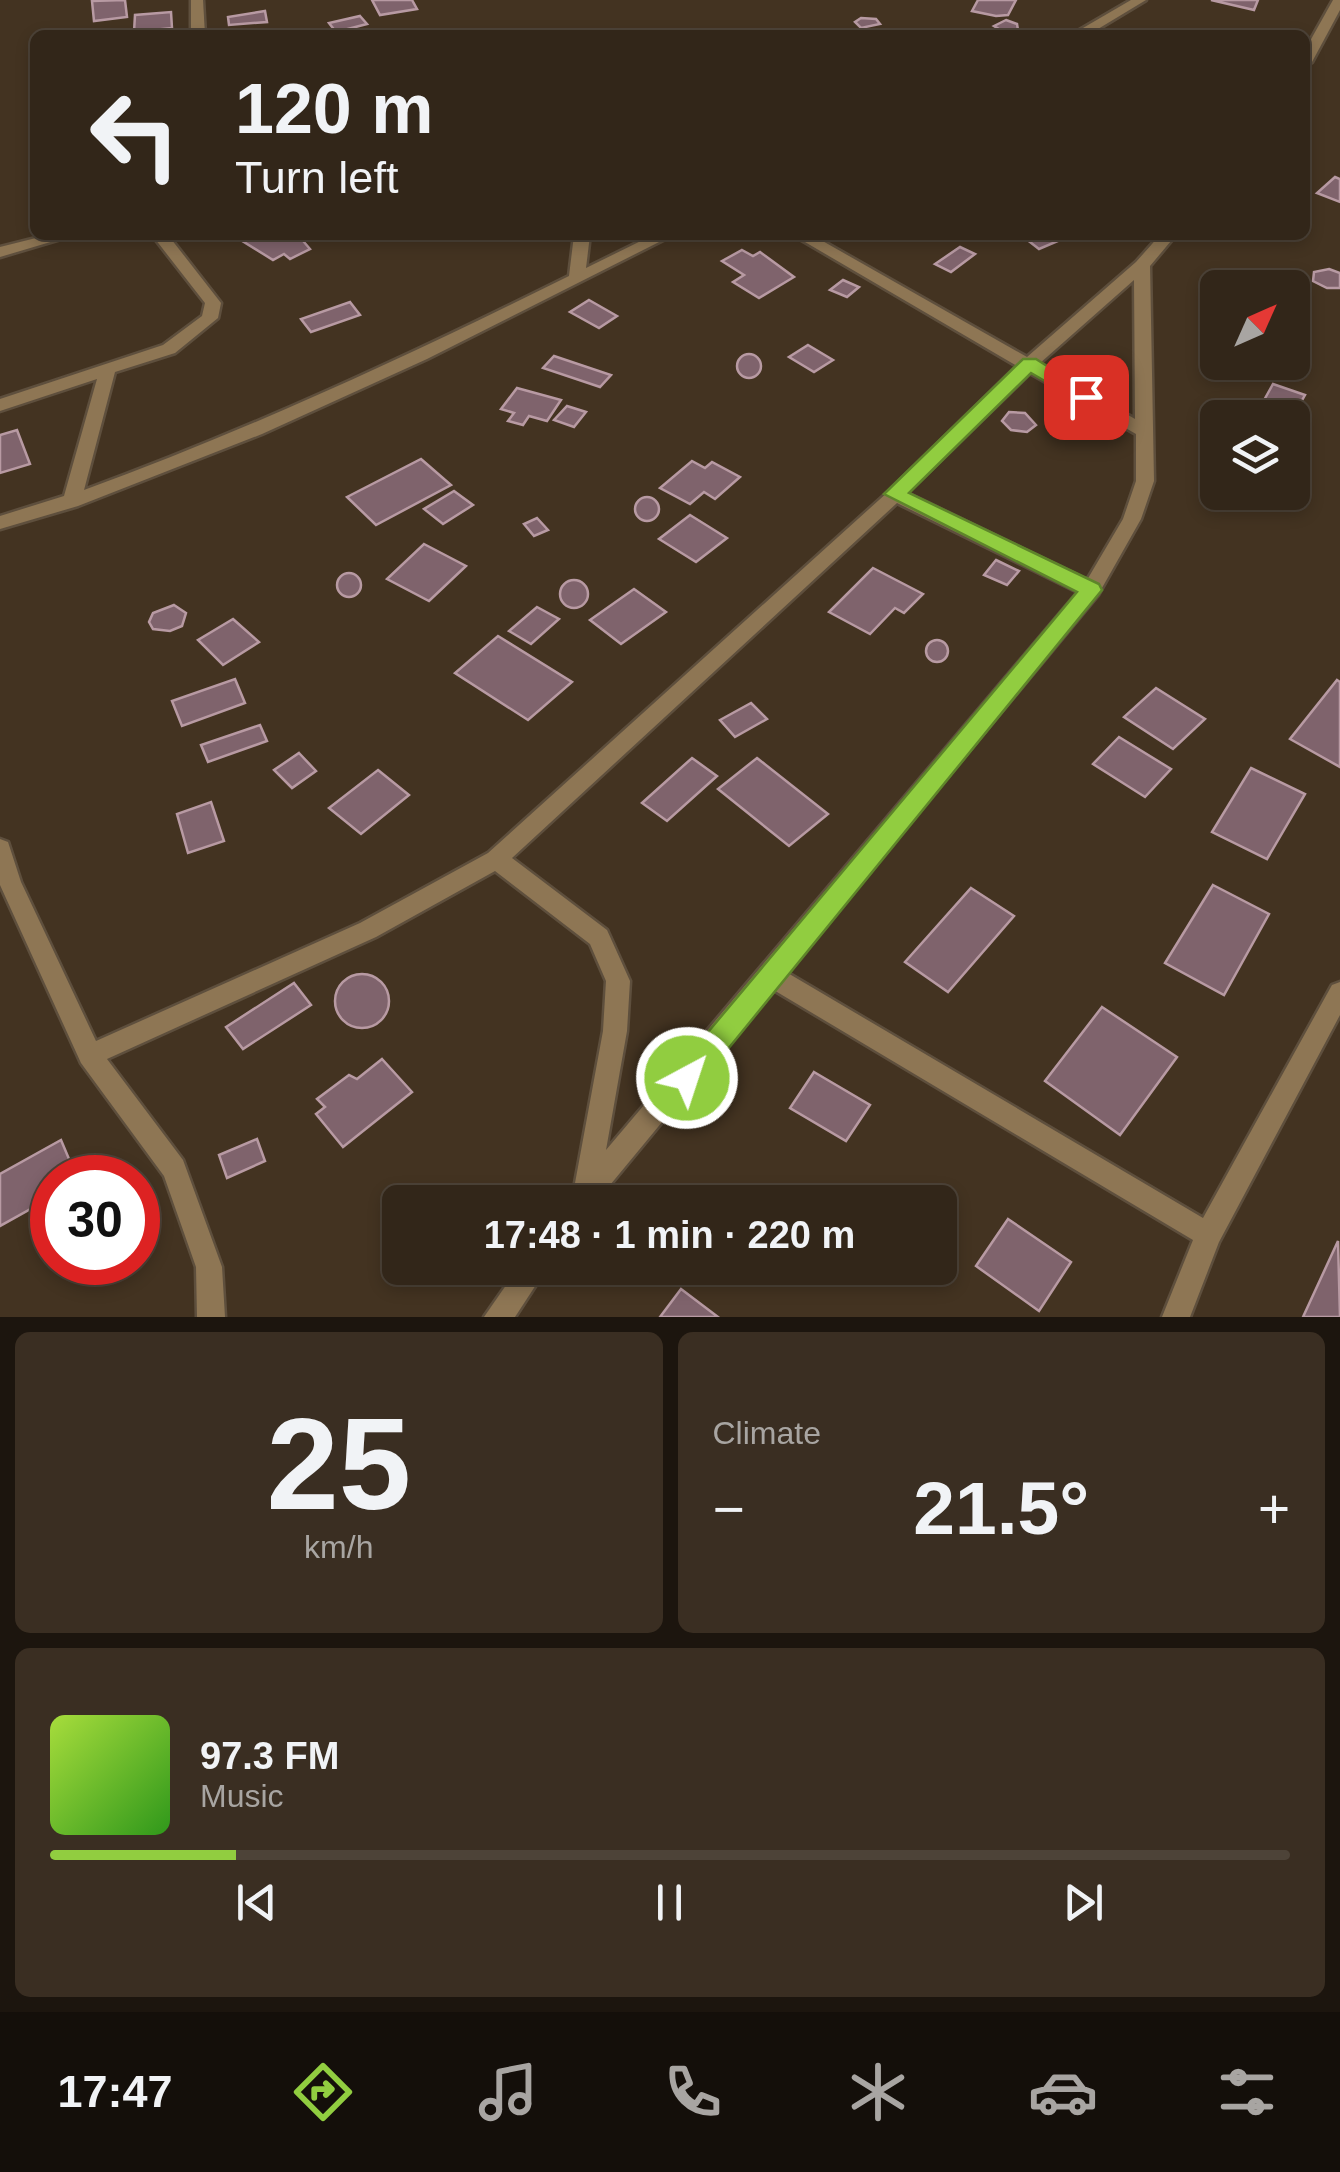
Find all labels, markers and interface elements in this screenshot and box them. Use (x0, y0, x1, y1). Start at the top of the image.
icon: left (70, 70, 200, 200)
text: 120 m (235, 70, 433, 148)
text: Turn left (235, 152, 398, 203)
north arrow (1200, 270, 1310, 380)
map controls (1200, 270, 1310, 510)
pin (1044, 355, 1129, 440)
icon: arrive (1059, 370, 1114, 425)
button: layers (1200, 400, 1310, 510)
position arrow (635, 1026, 739, 1130)
speed limit sign: 30 (30, 1155, 160, 1285)
text: 17:48 · 1 min · 220 m (484, 1214, 855, 1256)
text: 25 (266, 1391, 411, 1537)
text: Climate (713, 1415, 821, 1451)
text: 21.5° (913, 1466, 1089, 1550)
text: − (713, 1478, 745, 1540)
text: + (1258, 1478, 1290, 1540)
text: km/h (304, 1529, 373, 1565)
text: 97.3 FM (200, 1735, 339, 1777)
text: Music (200, 1778, 284, 1814)
icon: previous (229, 1875, 284, 1930)
icon: pause (642, 1875, 697, 1930)
icon: next (1056, 1875, 1111, 1930)
icon: directions (288, 2057, 358, 2127)
icon: music (473, 2057, 543, 2127)
icon: phone (658, 2057, 728, 2127)
icon: climate (843, 2057, 913, 2127)
icon: car (1028, 2057, 1098, 2127)
icon: filters (1212, 2057, 1282, 2127)
text: 17:47 (57, 2066, 173, 2117)

